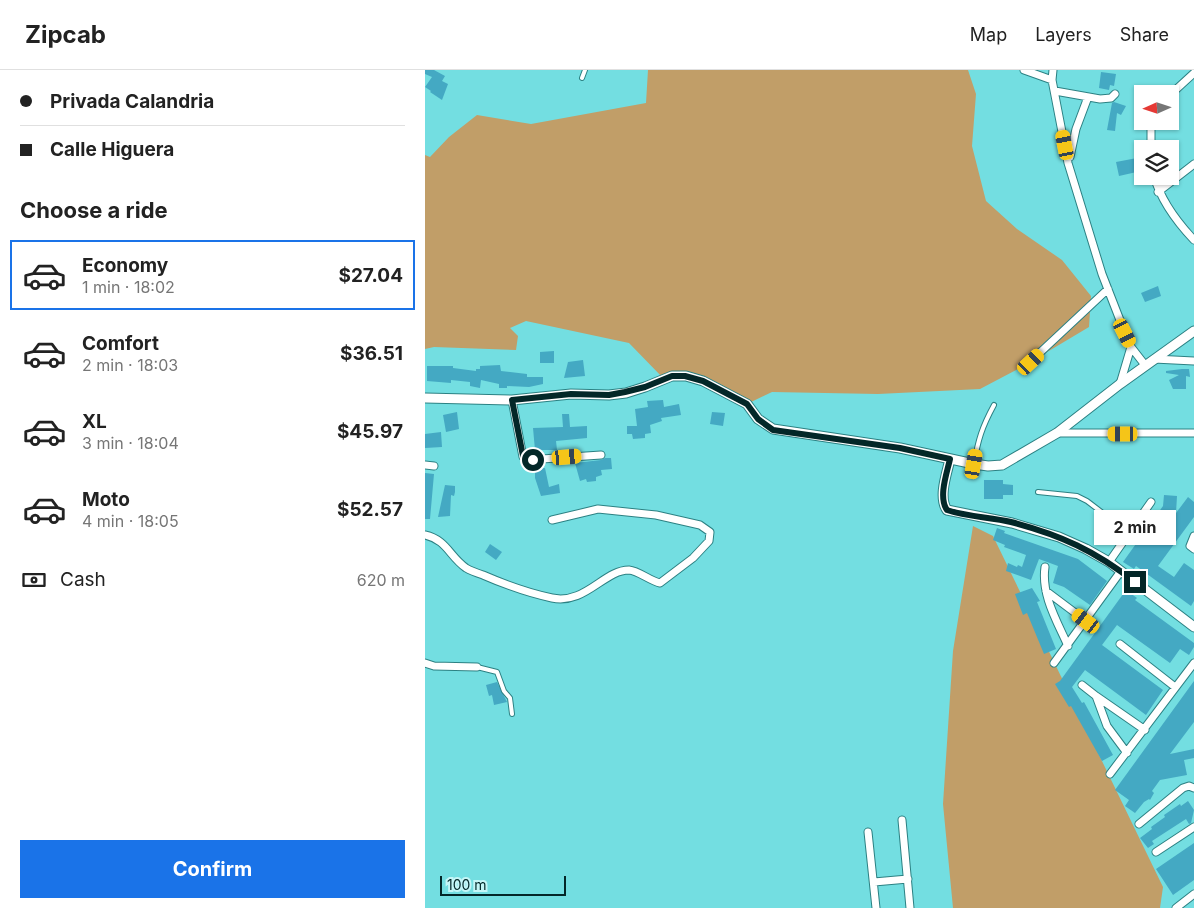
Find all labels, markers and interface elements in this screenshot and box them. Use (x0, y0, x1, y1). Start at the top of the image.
text: Zipcab (25, 20, 106, 49)
text: Map (970, 24, 1007, 45)
text: Layers (1035, 24, 1092, 45)
text: Share (1120, 24, 1169, 45)
north arrow (1134, 85, 1179, 130)
map controls (1134, 85, 1179, 185)
text: Privada Calandria (50, 90, 214, 113)
car (1054, 129, 1075, 161)
text: Calle Higuera (50, 138, 174, 161)
button: layers (1134, 140, 1179, 185)
text: Choose a ride (20, 197, 168, 223)
icon: car (22, 253, 67, 298)
text: Economy (82, 254, 168, 277)
text: $27.04 (338, 264, 403, 287)
text: 1 min · 18:02 (82, 277, 175, 297)
car (1111, 316, 1138, 350)
icon: car (22, 331, 67, 376)
text: Comfort (82, 332, 159, 355)
text: $36.51 (340, 342, 403, 365)
car (1014, 346, 1047, 378)
text: 2 min · 18:03 (82, 355, 178, 375)
icon: car (22, 409, 67, 454)
text: XL (82, 410, 107, 433)
text: $45.97 (337, 420, 403, 443)
car (1108, 427, 1138, 442)
text: 3 min · 18:04 (82, 433, 179, 453)
car (551, 448, 582, 466)
car (964, 448, 983, 480)
route start (522, 449, 544, 471)
icon: car (22, 487, 67, 532)
text: Moto (82, 488, 130, 511)
text: $52.57 (337, 498, 403, 521)
callout: 2 min (1094, 510, 1176, 544)
text: 4 min · 18:05 (82, 511, 179, 531)
text: 2 min (1114, 517, 1156, 537)
icon: cash (20, 566, 48, 594)
text: Cash (60, 568, 106, 591)
text: 620 m (357, 570, 405, 590)
route end (1124, 571, 1146, 593)
car (1069, 606, 1102, 636)
button: Confirm (20, 840, 405, 898)
scale bar (440, 873, 566, 896)
text: 100 m (447, 876, 487, 893)

